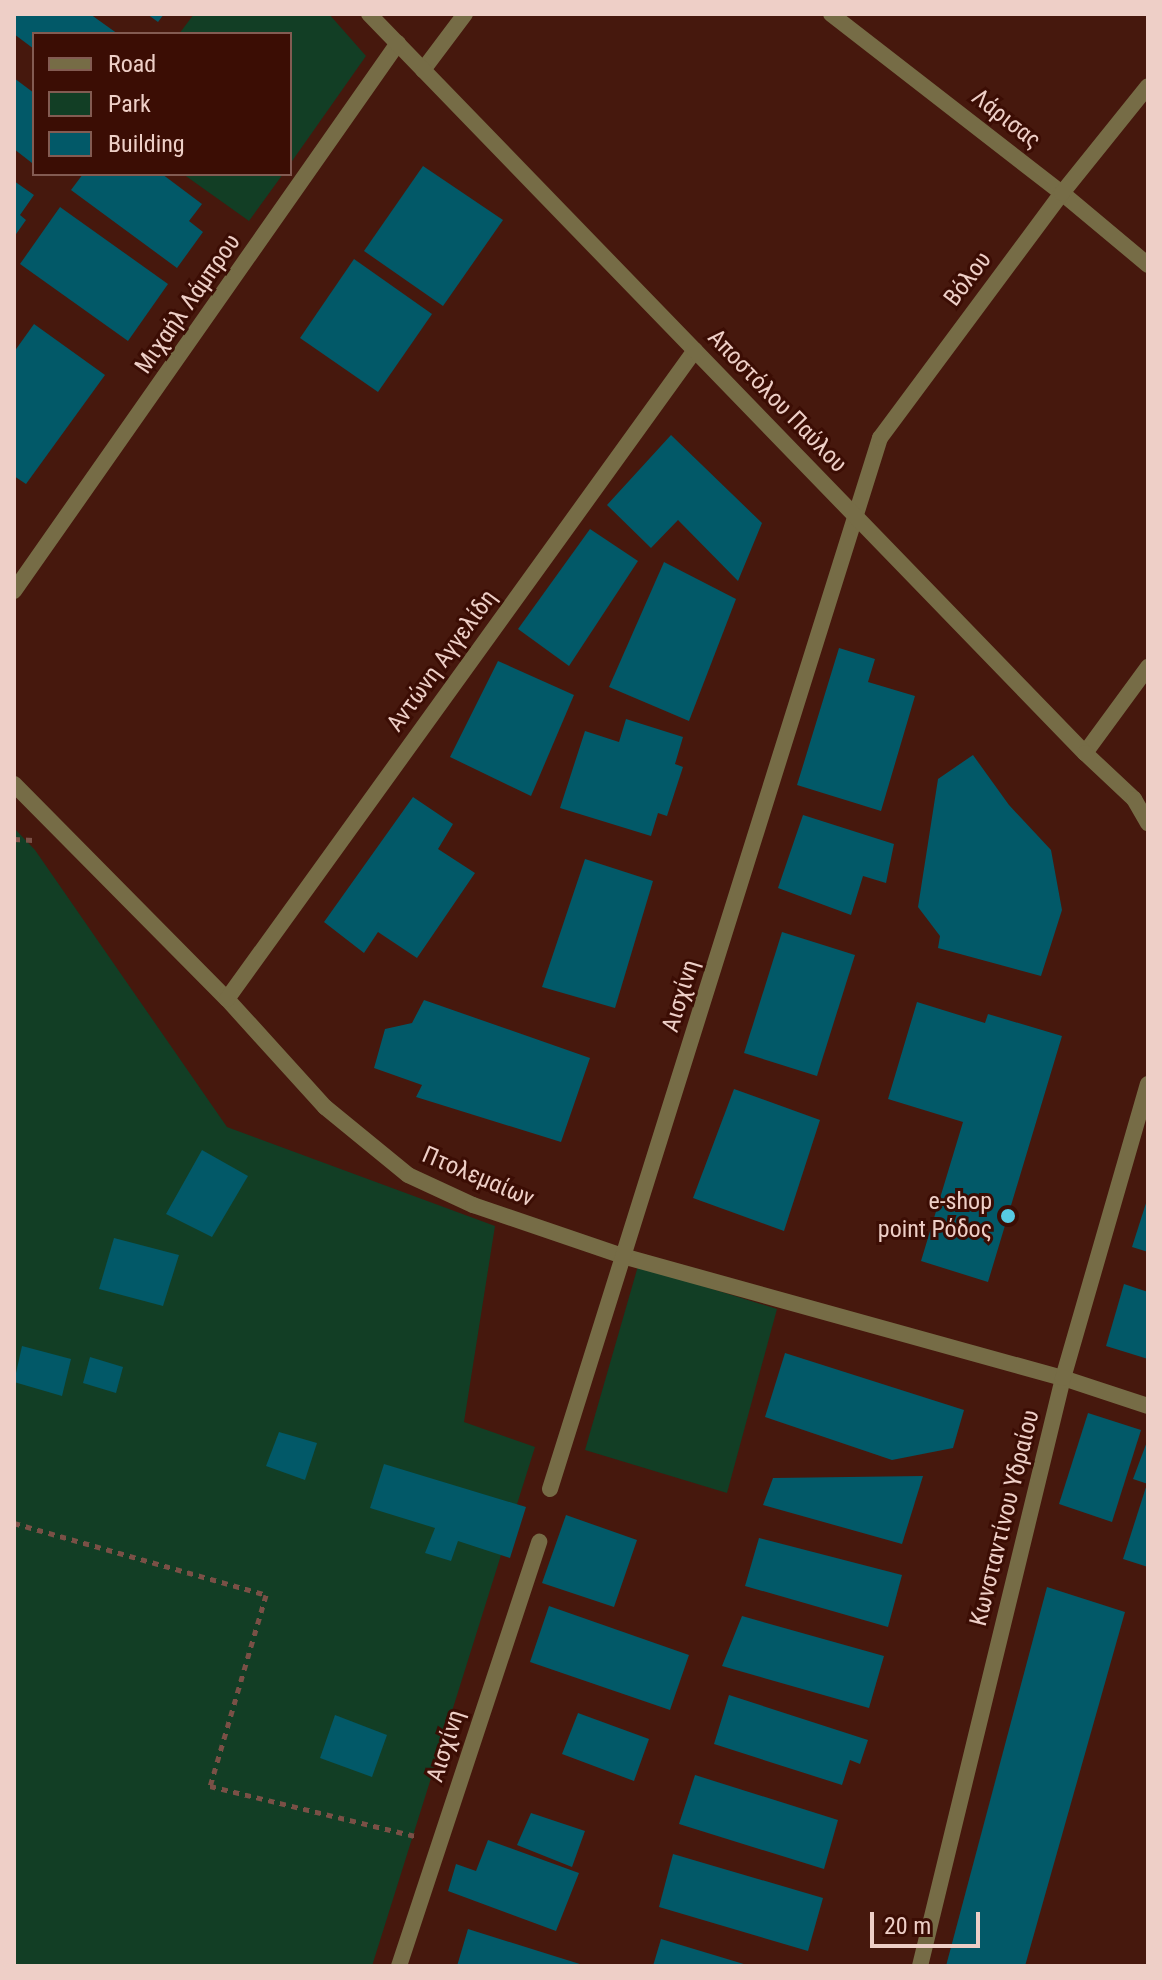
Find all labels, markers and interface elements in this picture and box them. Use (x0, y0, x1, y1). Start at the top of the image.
legend (32, 32, 292, 176)
text: Road (108, 50, 156, 78)
street label: Λάρισας (966, 83, 1046, 155)
text: Park (108, 90, 151, 118)
text: Building (108, 130, 185, 158)
street label: Μιχαήλ Λάμπρου (129, 229, 247, 379)
street label: Βόλου (938, 246, 998, 312)
street label: Αποστόλου Παύλου (701, 323, 853, 479)
street label: Αντώνη Αγγελίδη (381, 584, 503, 738)
street label: Αισχίνη (656, 956, 706, 1036)
street label: Πτολεμαίων (418, 1141, 538, 1213)
place label: e-shop point Ρόδος (878, 1188, 992, 1244)
marker: e-shop point Ρόδος (999, 1207, 1017, 1225)
street label: Κωνσταντίνου Υδραίου (964, 1407, 1046, 1629)
street label: Αισχίνη (421, 1706, 471, 1786)
scale bar (874, 1896, 984, 1946)
text: 20 m (884, 1912, 931, 1940)

